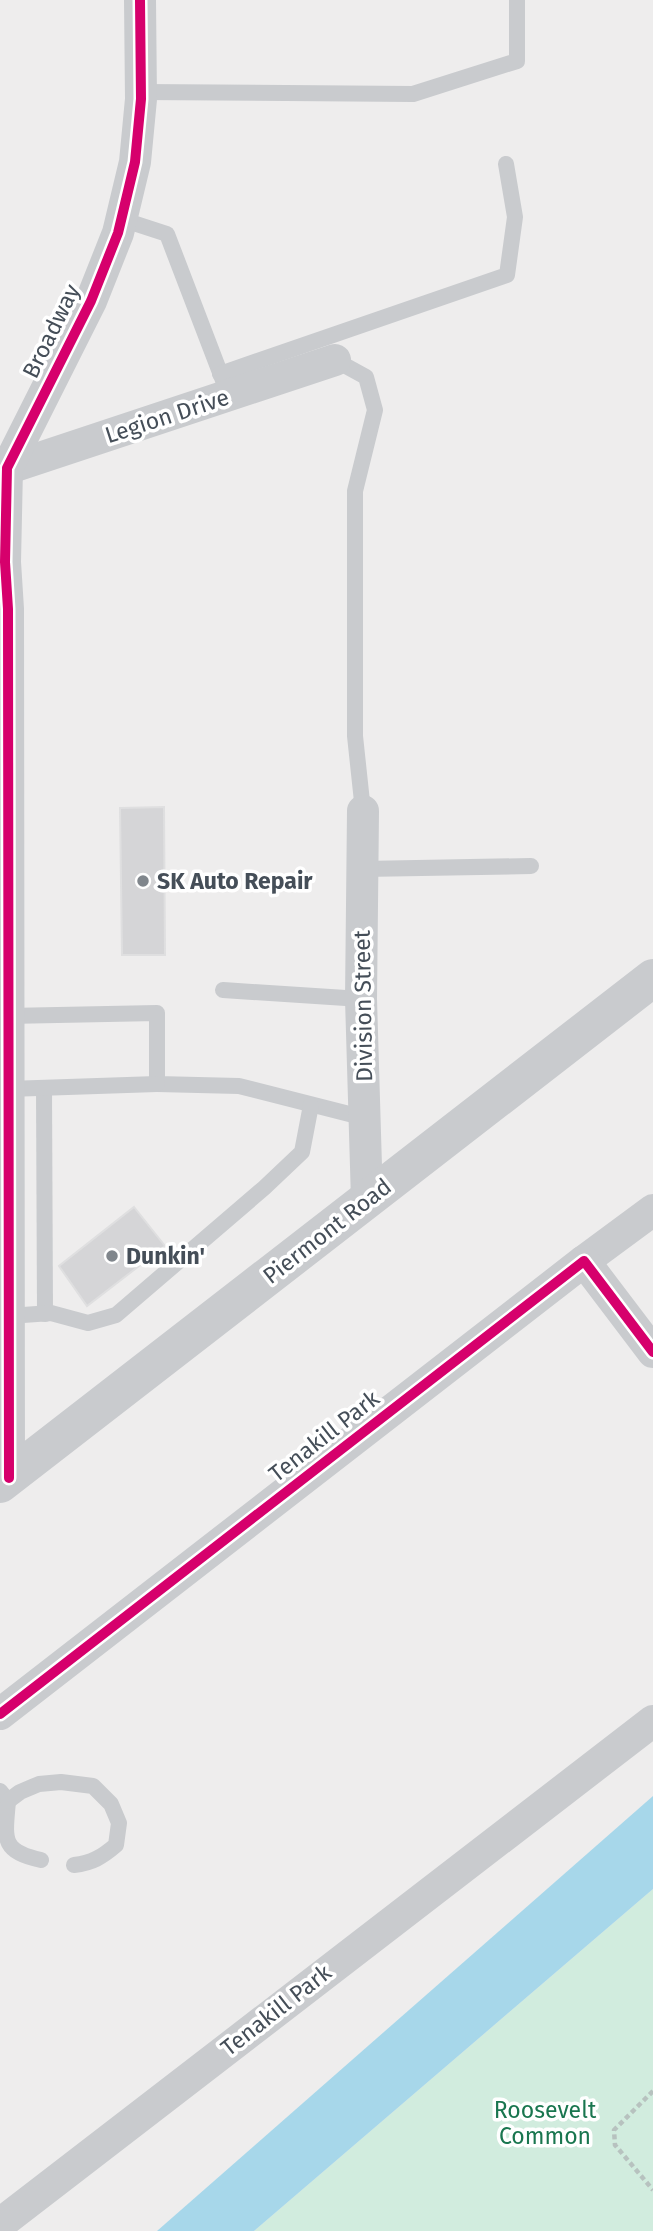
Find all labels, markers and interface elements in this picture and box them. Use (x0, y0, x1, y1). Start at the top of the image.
street label: Broadway (16, 279, 86, 383)
street label: Legion Drive (101, 383, 233, 449)
place label: SK Auto Repair (157, 867, 313, 895)
marker: SK Auto Repair (135, 873, 151, 889)
street label: Division Street (348, 929, 378, 1082)
street label: Piermont Road (257, 1172, 397, 1290)
place label: Dunkin' (126, 1242, 205, 1270)
marker: Dunkin' (104, 1248, 120, 1264)
street label: Tenakill Park (263, 1384, 385, 1488)
street label: Tenakill Park (215, 1958, 337, 2062)
park label: Roosevelt Common (494, 2096, 597, 2150)

